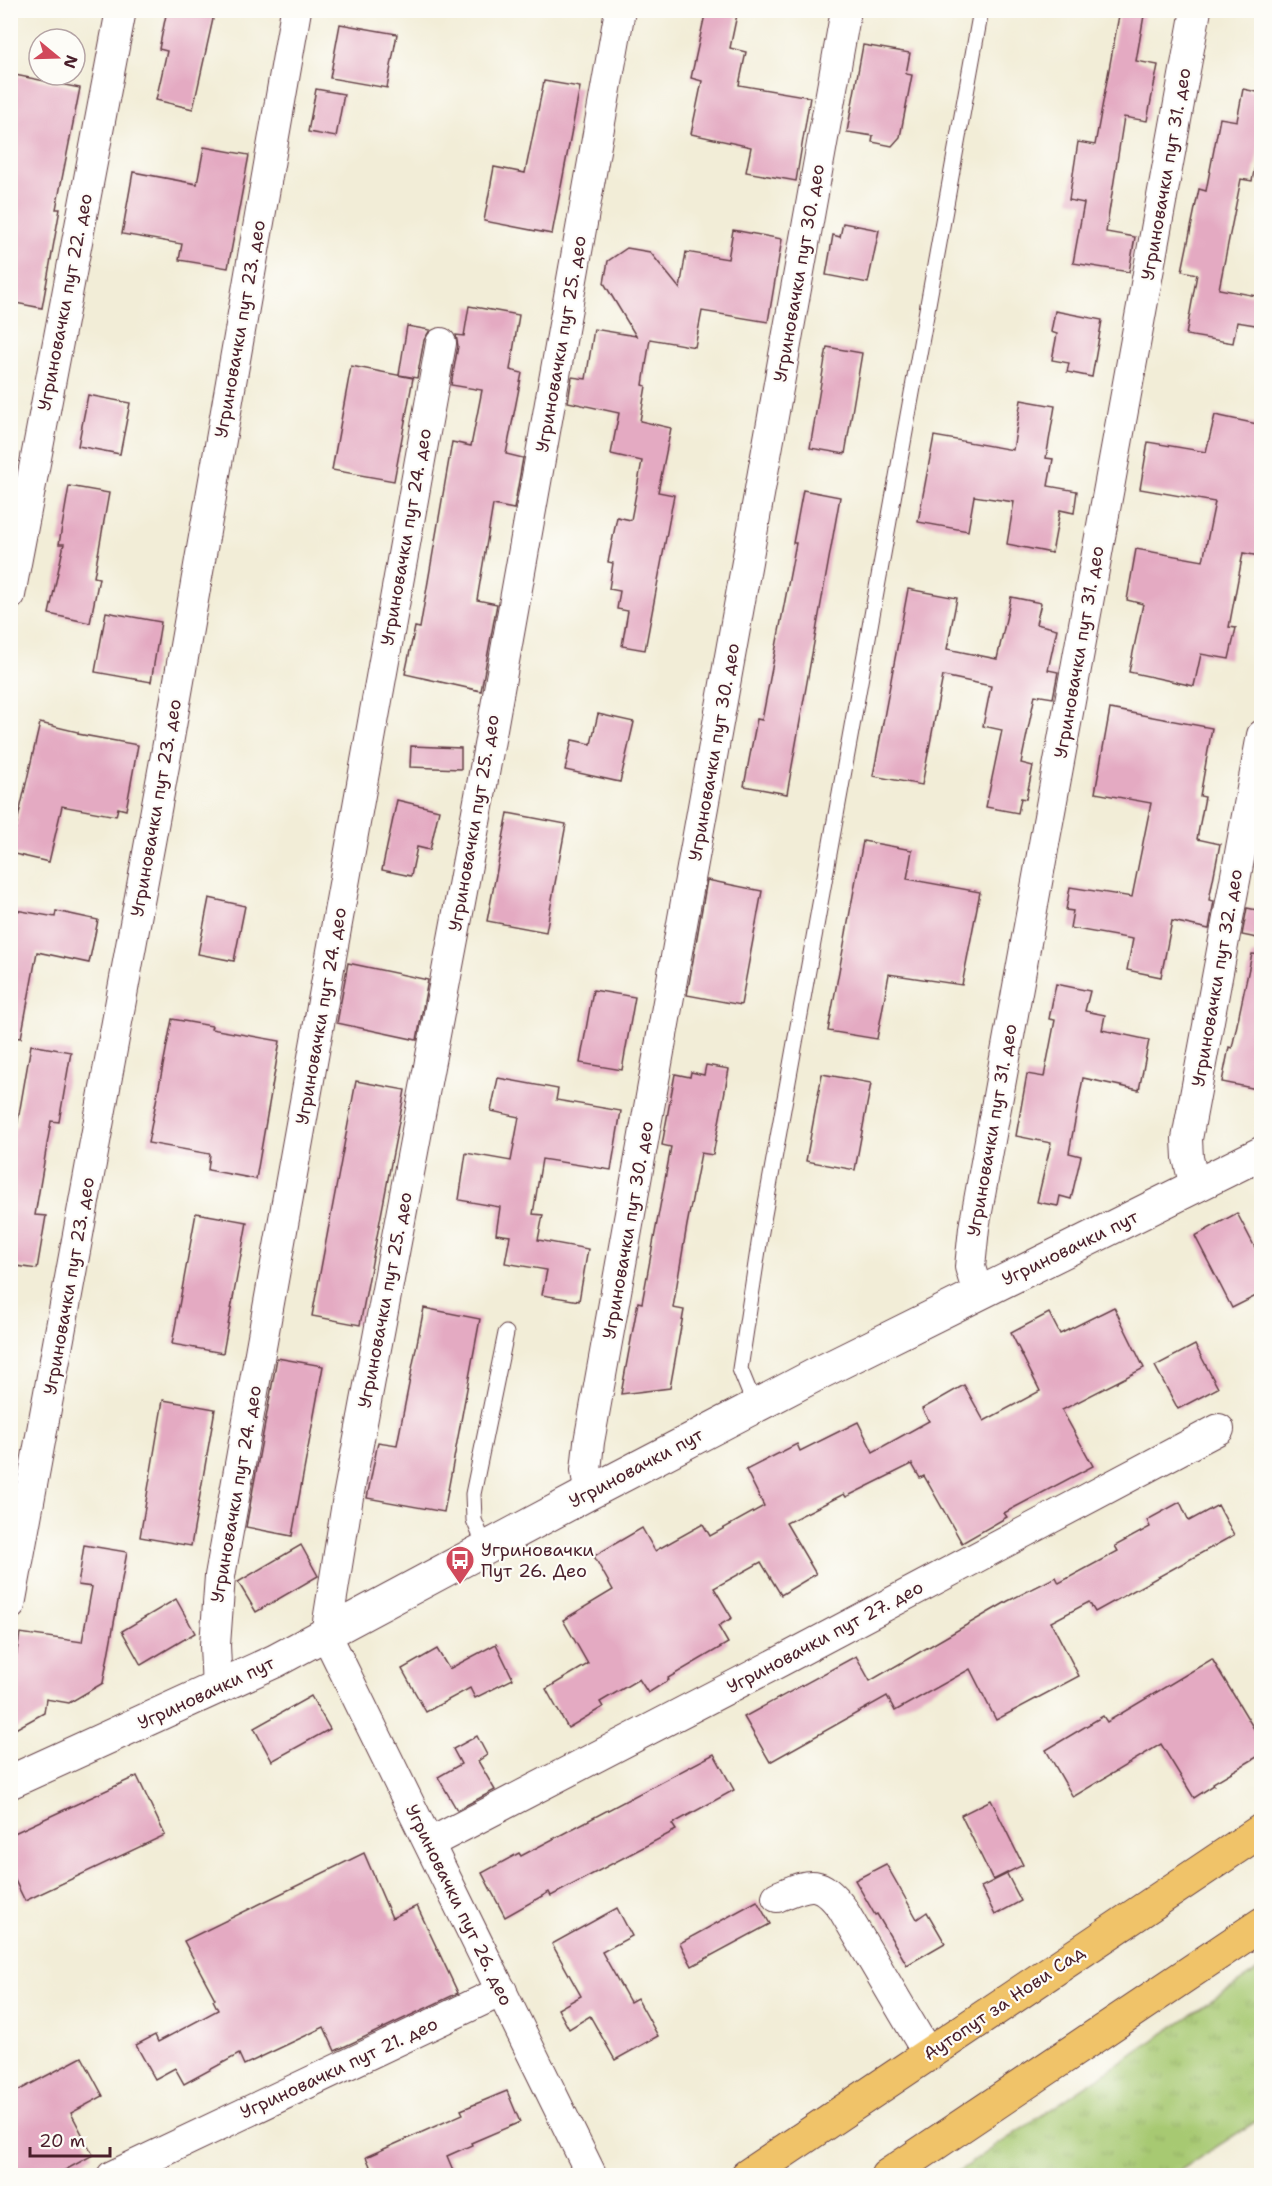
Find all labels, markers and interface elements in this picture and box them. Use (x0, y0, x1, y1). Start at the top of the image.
north arrow (27, 27, 87, 87)
text: N (59, 52, 83, 71)
street label: Угриновачки пут 31. део (1135, 66, 1197, 282)
street label: Угриновачки пут 30. део (768, 162, 830, 384)
street label: Угриновачки пут 22. део (32, 191, 98, 413)
street label: Угриновачки пут 23. део (209, 218, 271, 440)
street label: Угриновачки пут 25. део (530, 234, 592, 454)
street label: Угриновачки пут 24. део (375, 426, 437, 648)
street label: Угриновачки пут 31. део (1048, 544, 1110, 760)
street label: Угриновачки пут 30. део (683, 641, 745, 863)
street label: Угриновачки пут 23. део (125, 697, 187, 919)
street label: Угриновачки пут 25. део (443, 713, 505, 933)
street label: Угриновачки пут 32. део (1186, 867, 1248, 1089)
street label: Угриновачки пут 24. део (290, 905, 352, 1127)
street label: Угриновачки пут 31. део (961, 1022, 1023, 1238)
street label: Угриновачки пут 30. део (597, 1119, 659, 1341)
street label: Угриновачки пут 23. део (38, 1175, 100, 1397)
street label: Угриновачки пут 25. део (352, 1190, 418, 1410)
street label: Угриновачки пут (998, 1204, 1143, 1291)
street label: Угриновачки пут 24. део (205, 1383, 267, 1605)
street label: Угриновачки пут (565, 1422, 708, 1513)
place label: Угриновачки Пут 26. Део (481, 1538, 594, 1583)
bus stop icon: Угриновачки Пут 26. Део (444, 1544, 476, 1586)
street label: Угриновачки пут 27. део (722, 1575, 928, 1699)
street label: Угриновачки пут (134, 1650, 279, 1735)
street label: Угриновачки пут 26. део (400, 1800, 518, 2010)
street label: Аутопут за Нови Сад (919, 1940, 1090, 2066)
street label: Угриновачки пут 21. део (236, 2012, 442, 2124)
scale bar (30, 2120, 110, 2158)
text: 20 m (39, 2129, 85, 2153)

